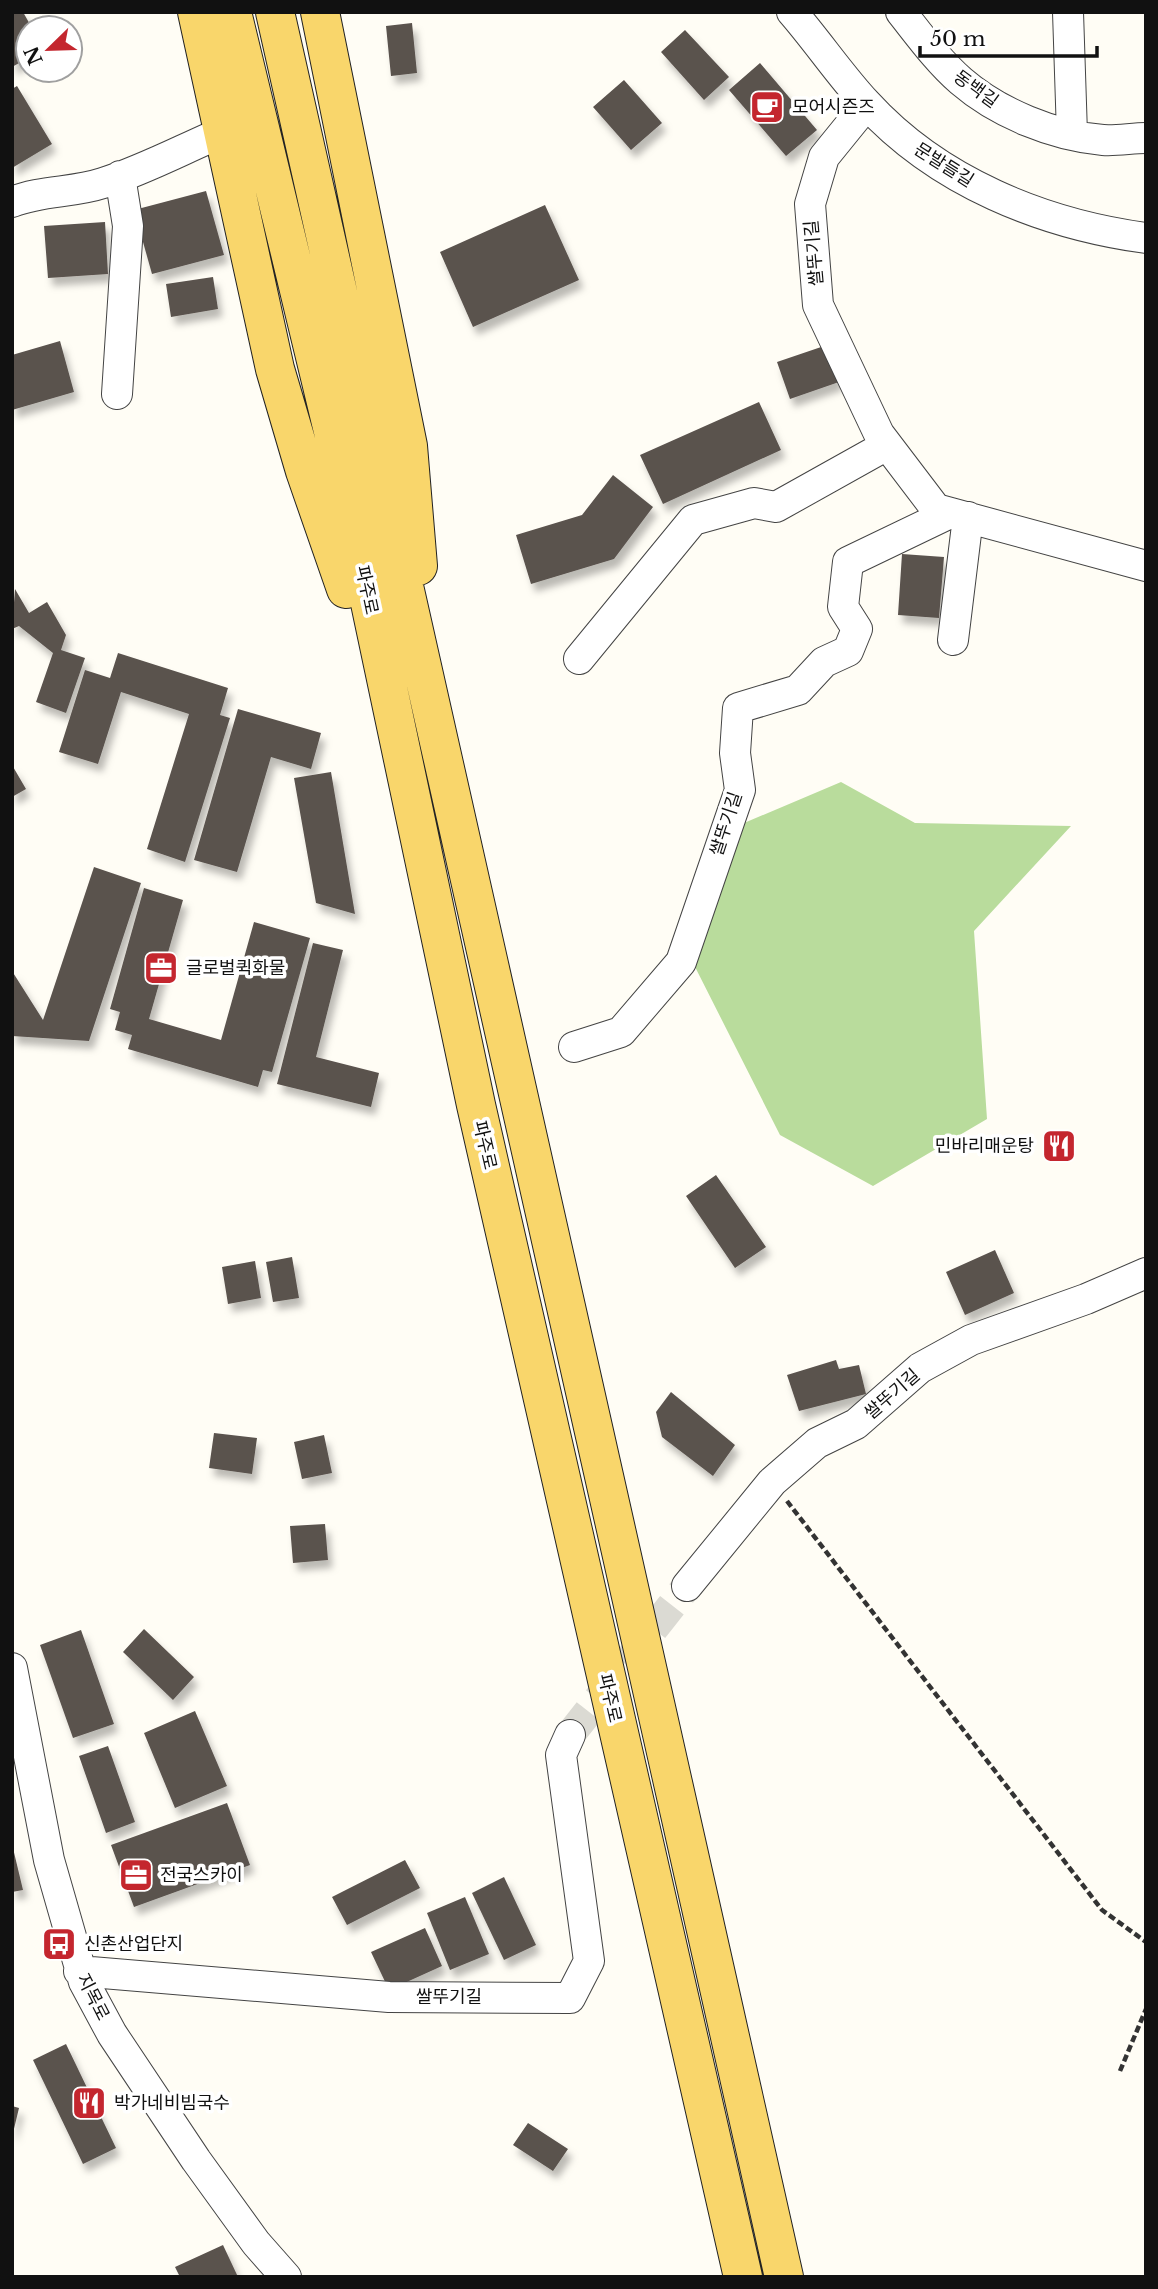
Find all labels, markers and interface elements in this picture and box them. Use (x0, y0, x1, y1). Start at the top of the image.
north arrow (14, 14, 84, 84)
scale bar (920, 14, 1097, 58)
text: 50 m (930, 26, 986, 52)
text: N (20, 43, 48, 68)
street label: 동백길 (949, 65, 1003, 113)
cafe icon: 모어시즌즈 (748, 88, 786, 126)
place label: 모어시즌즈 (792, 96, 875, 118)
street label: 문발들길 (910, 138, 978, 192)
street label: 쌀뚜기길 (800, 219, 828, 287)
street label: 파주로 (351, 563, 383, 617)
street label: 쌀뚜기길 (705, 789, 747, 859)
office icon: 글로벌퀵화물 (142, 949, 180, 987)
place label: 글로벌퀵화물 (186, 957, 285, 979)
street label: 파주로 (469, 1118, 501, 1172)
restaurant icon: 민바리매운탕 (1040, 1127, 1078, 1165)
place label: 민바리매운탕 (935, 1135, 1034, 1157)
street label: 쌀뚜기길 (860, 1364, 924, 1424)
street label: 파주로 (594, 1671, 626, 1725)
office icon: 전국스카이 (117, 1856, 155, 1894)
place label: 전국스카이 (160, 1864, 243, 1886)
bus stop icon: 신촌산업단지 (40, 1925, 78, 1963)
place label: 신촌산업단지 (84, 1933, 183, 1955)
street label: 지목로 (72, 1970, 114, 2024)
street label: 쌀뚜기길 (416, 1986, 482, 2008)
restaurant icon: 박가네비빔국수 (70, 2084, 108, 2122)
place label: 박가네비빔국수 (114, 2092, 230, 2114)

